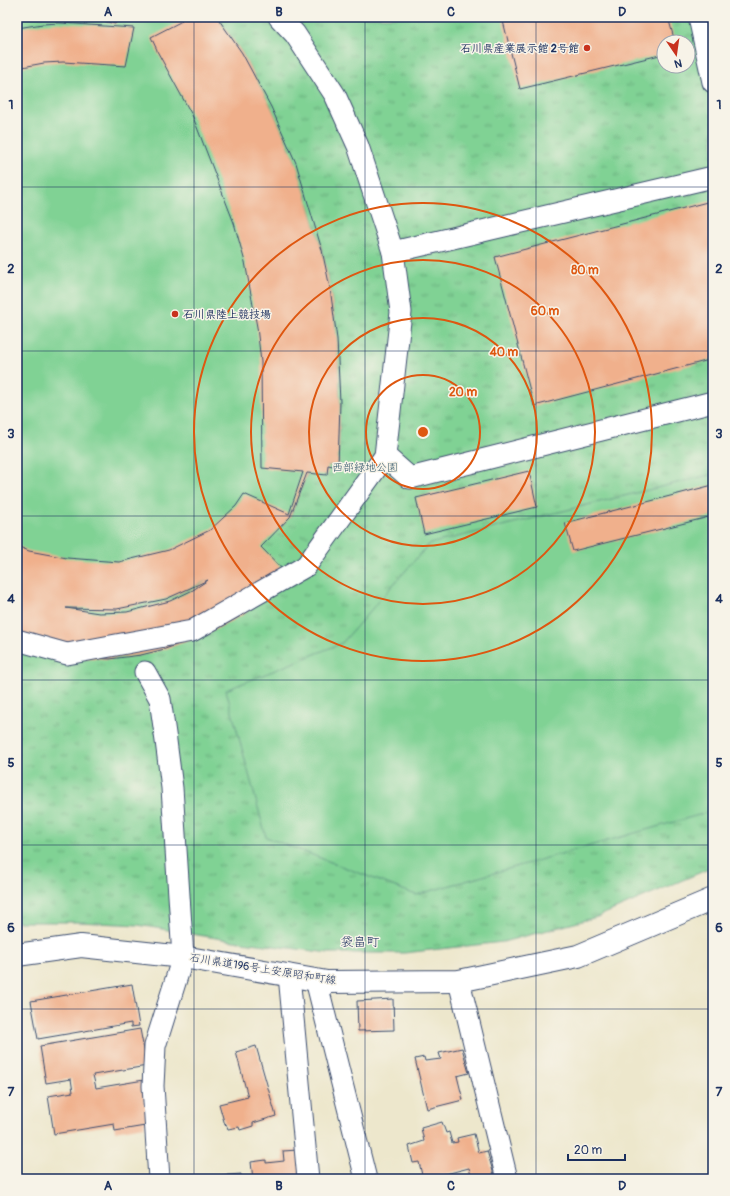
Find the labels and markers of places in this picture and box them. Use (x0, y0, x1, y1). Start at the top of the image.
place label: 石川県産業展示館 2号館 (460, 42, 579, 55)
marker: 石川県産業展示館 2号館 (582, 43, 592, 53)
place label: 石川県陸上競技場 (183, 308, 271, 321)
marker: 石川県陸上競技場 (170, 309, 180, 319)
centre of rings (416, 425, 430, 439)

